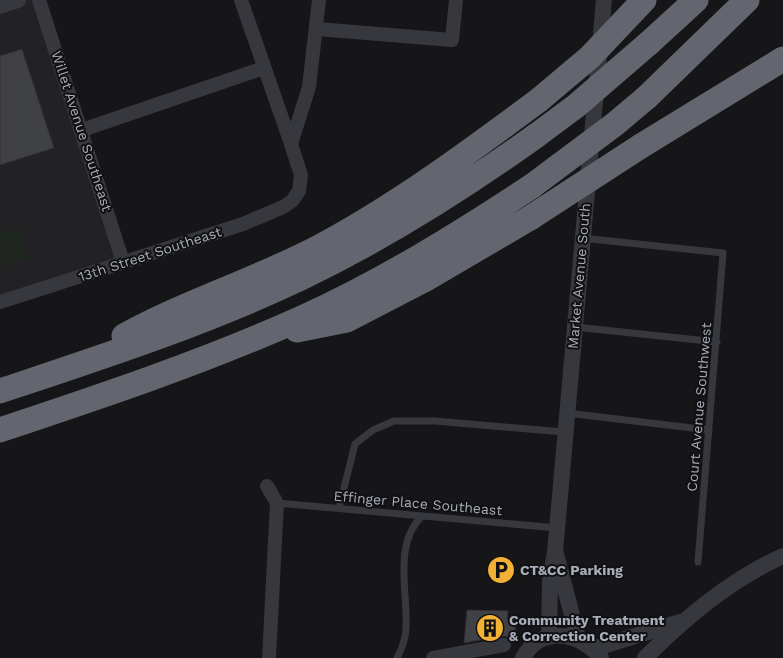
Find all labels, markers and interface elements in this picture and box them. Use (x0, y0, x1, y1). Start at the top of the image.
street label: Willet Avenue Southeast (48, 49, 116, 213)
street label: Market Avenue South (565, 203, 593, 349)
street label: 13th Street Southeast (76, 223, 224, 285)
street label: Court Avenue Southwest (684, 322, 714, 492)
street label: Effinger Place Southeast (333, 488, 503, 518)
parking icon: CT&CC Parking (486, 555, 516, 585)
place label: CT&CC Parking (520, 562, 623, 578)
place label: Community Treatment & Correction Center (509, 612, 664, 644)
building icon: Community Treatment & Correction Center (475, 613, 505, 643)

